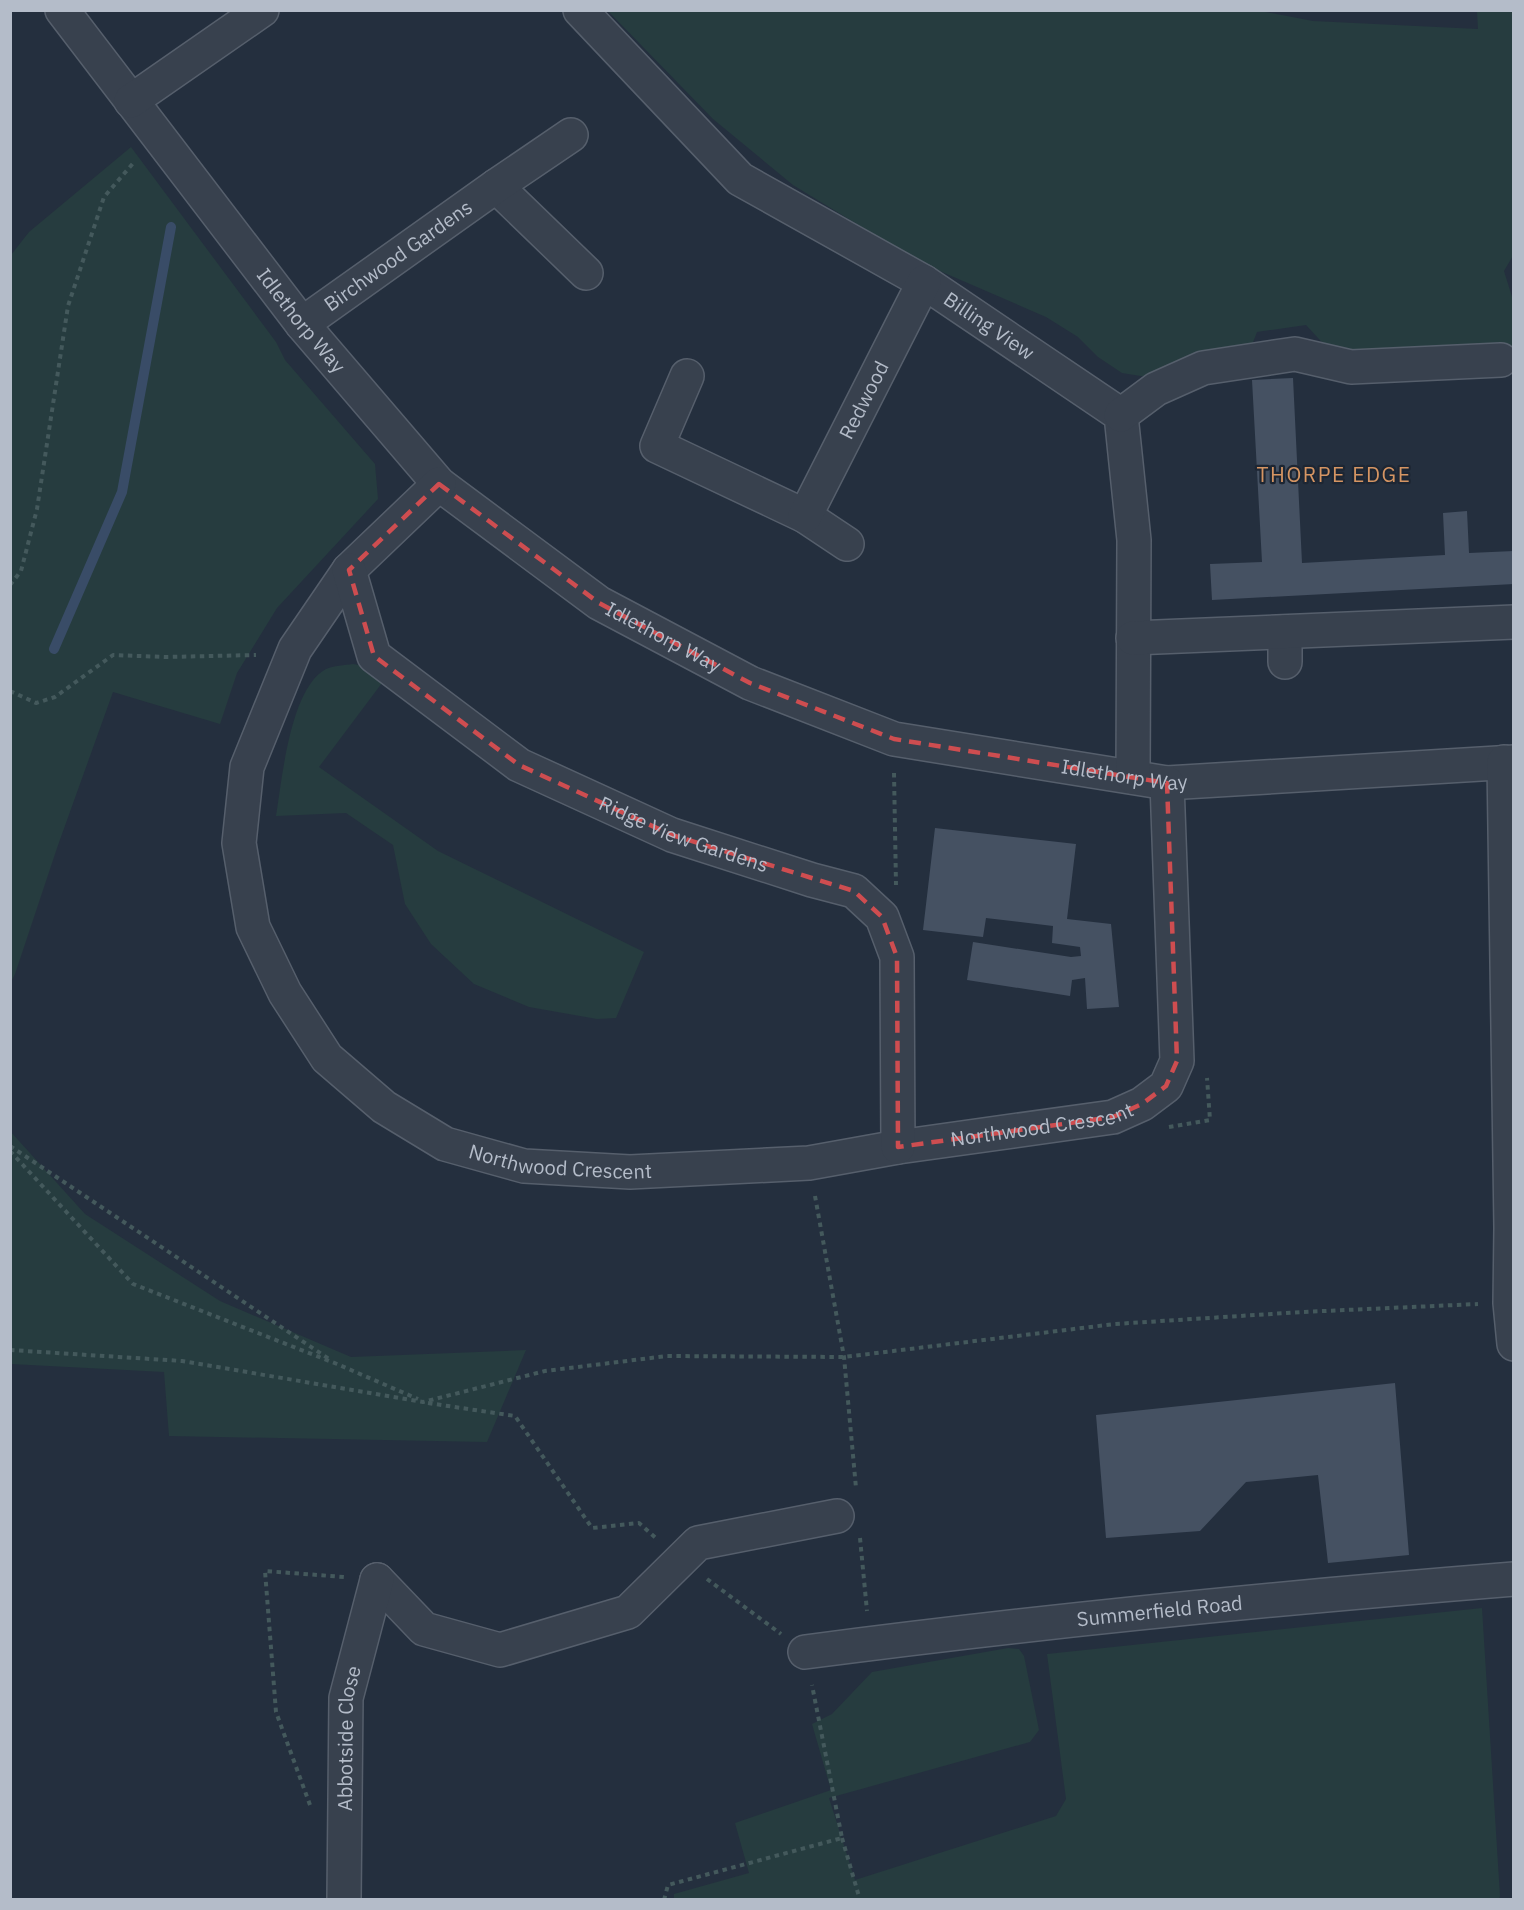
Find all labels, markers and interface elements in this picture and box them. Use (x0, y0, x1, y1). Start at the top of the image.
street label: Birchwood Gardens (318, 193, 477, 317)
street label: Idlethorp Way (251, 262, 352, 378)
street label: Billing View (939, 285, 1040, 366)
street label: Redwood (832, 356, 895, 444)
district label: THORPE EDGE (1257, 460, 1411, 488)
street label: Idlethorp Way (601, 595, 726, 678)
street label: Idlethorp Way (1059, 752, 1188, 796)
street label: Ridge View Gardens (595, 789, 772, 878)
street label: Northwood Crescent (949, 1096, 1138, 1153)
street label: Northwood Crescent (466, 1137, 652, 1185)
street label: Summerfield Road (1075, 1589, 1244, 1633)
street label: Abbotside Close (331, 1662, 367, 1811)

